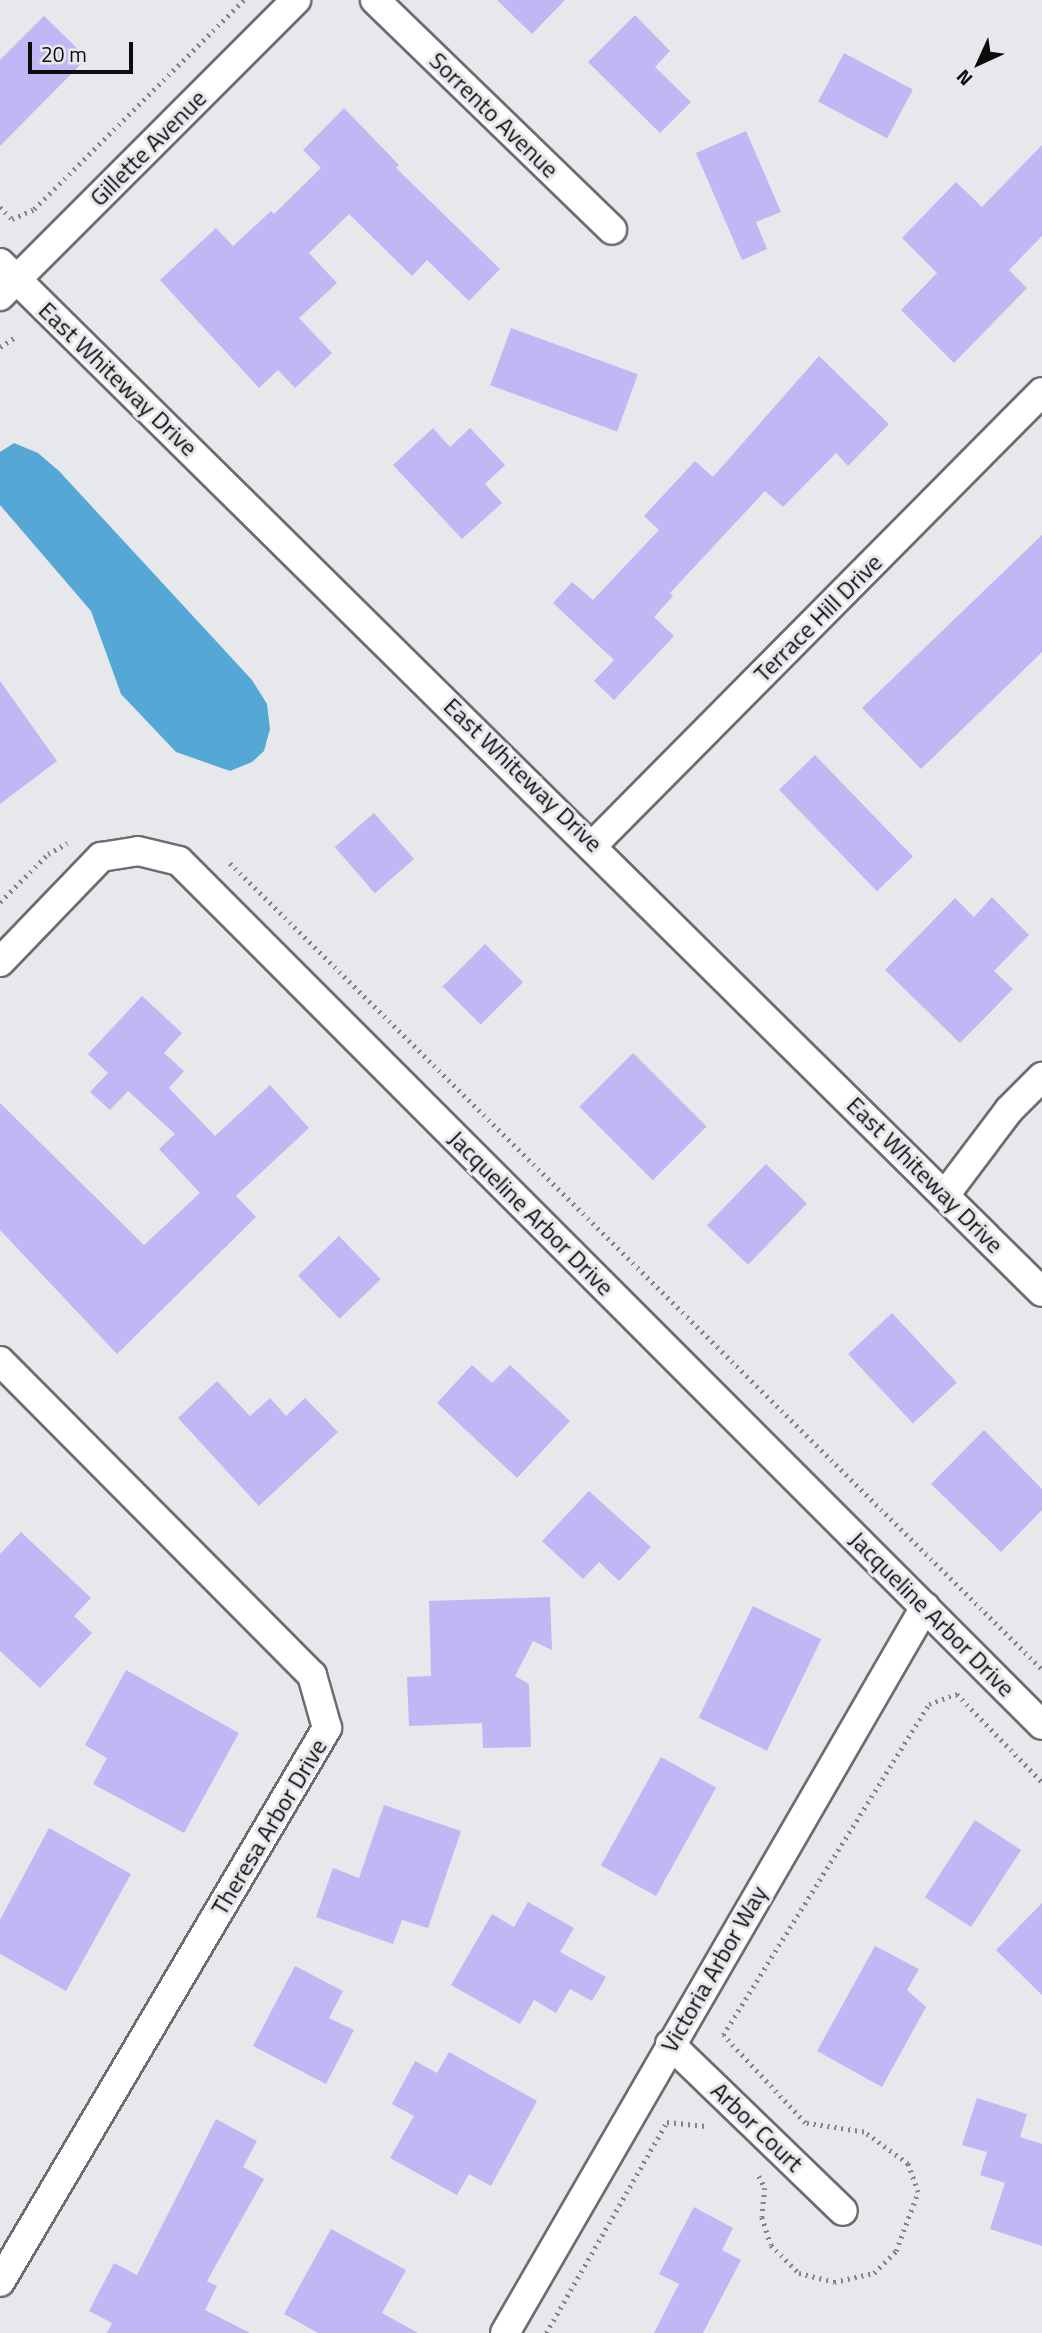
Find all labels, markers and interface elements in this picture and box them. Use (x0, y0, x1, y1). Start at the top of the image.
scale bar (32, 28, 136, 72)
north arrow (944, 28, 1014, 98)
text: 20 m (41, 38, 87, 70)
street label: Sorrento Avenue (423, 46, 565, 184)
text: N (949, 63, 979, 93)
street label: Gillette Avenue (84, 84, 212, 212)
street label: East Whiteway Drive (33, 296, 203, 462)
street label: Terrace Hill Drive (748, 548, 888, 688)
street label: East Whiteway Drive (438, 692, 608, 858)
street label: East Whiteway Drive (841, 1091, 1009, 1259)
street label: Jacqueline Arbor Drive (442, 1124, 620, 1302)
street label: Jacqueline Arbor Drive (843, 1525, 1021, 1703)
street label: Theresa Arbor Drive (205, 1734, 333, 1920)
street label: Victoria Arbor Way (655, 1881, 773, 2057)
street label: Arbor Court (705, 2076, 809, 2178)

